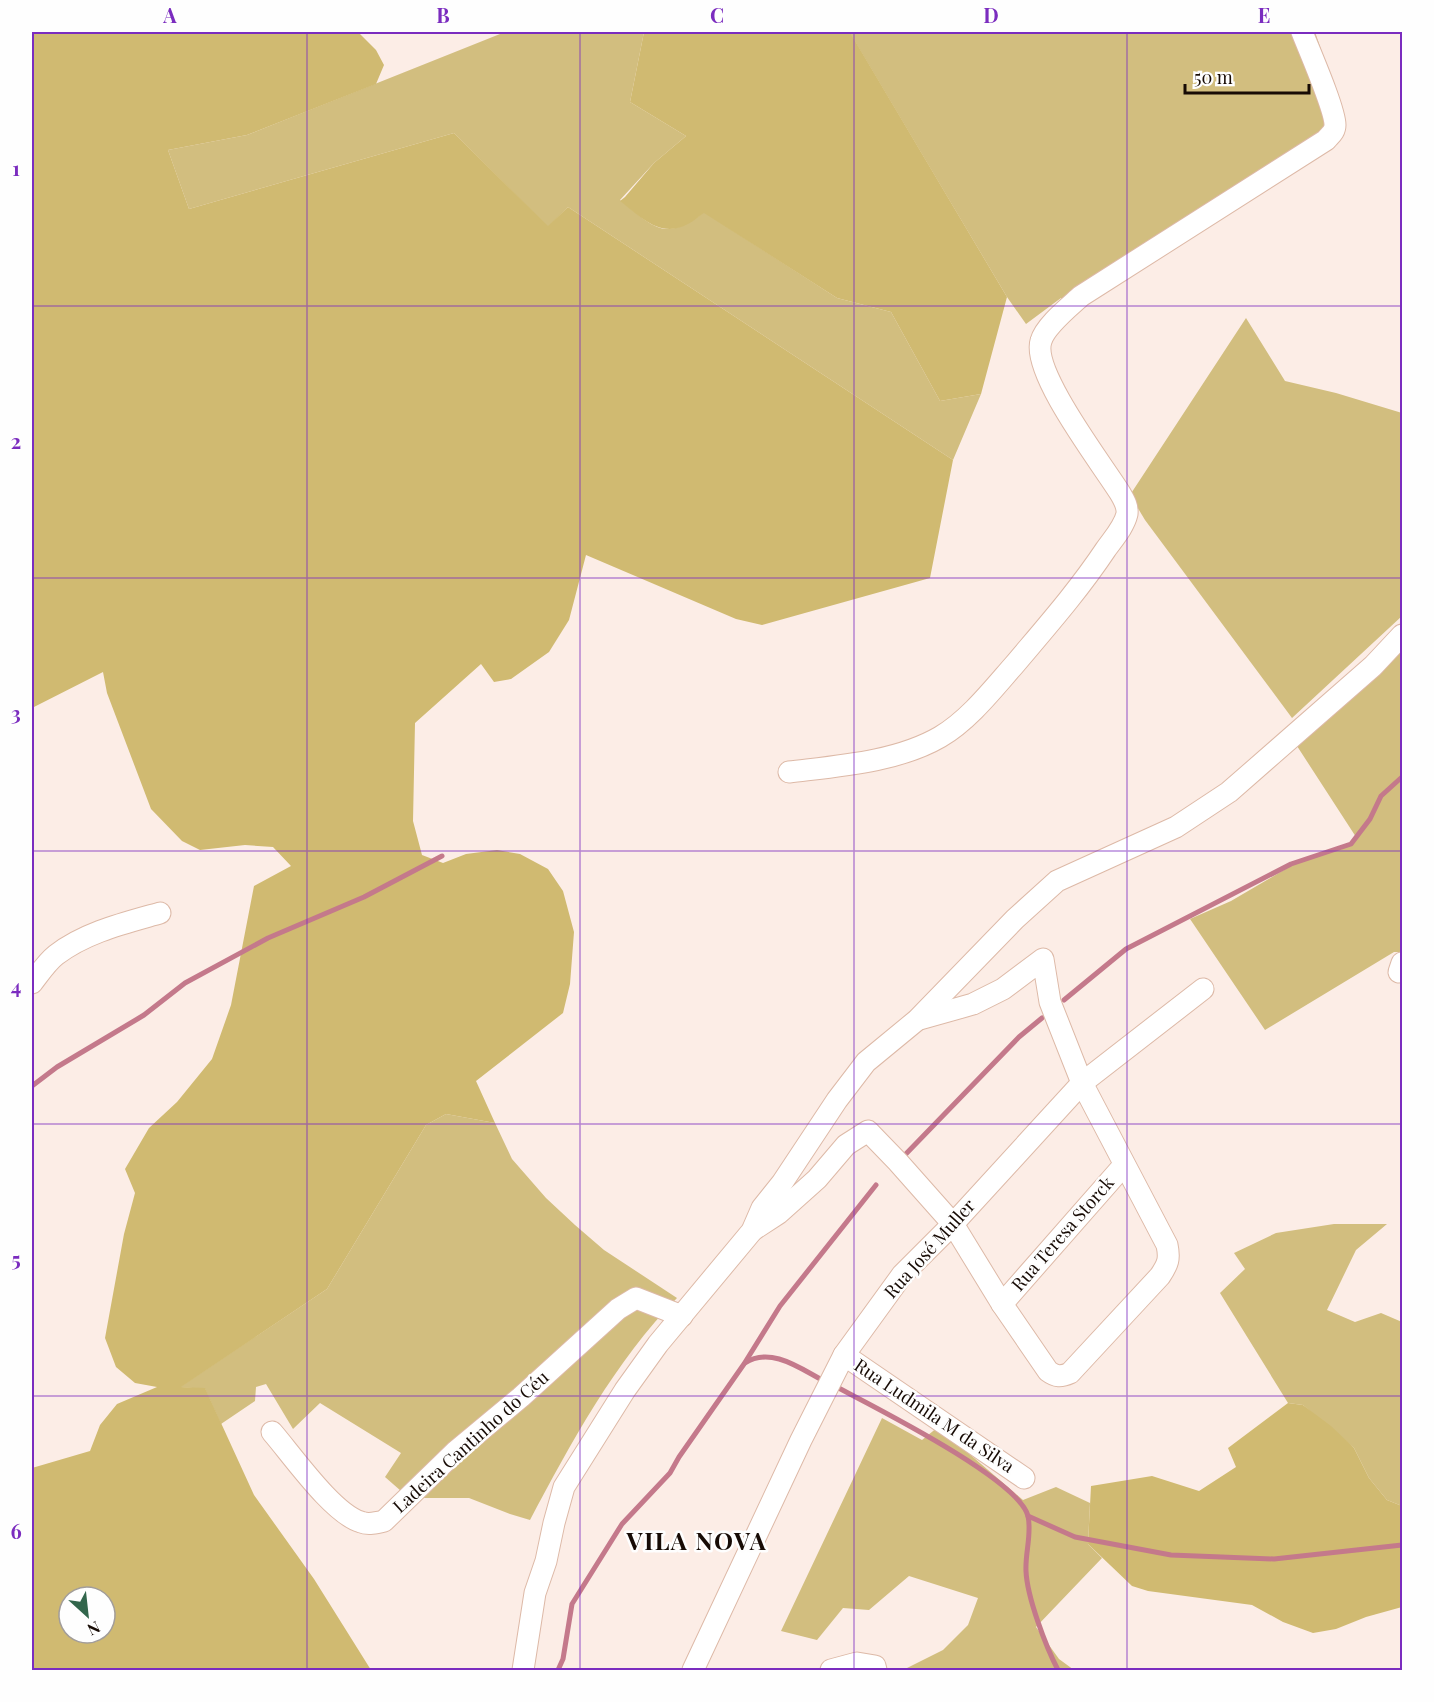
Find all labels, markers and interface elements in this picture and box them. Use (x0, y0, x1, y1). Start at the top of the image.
text: A (162, 1, 177, 28)
text: B (436, 1, 450, 28)
text: C (710, 1, 724, 28)
text: D (983, 1, 999, 28)
text: E (1258, 1, 1270, 28)
scale bar (1185, 57, 1310, 95)
text: 50 m (1194, 65, 1233, 89)
text: 1 (12, 154, 20, 181)
text: 2 (11, 427, 21, 454)
text: 3 (11, 699, 21, 726)
text: 4 (11, 972, 21, 999)
street label: Rua Teresa Storck (1006, 1171, 1119, 1296)
street label: Rua José Muller (878, 1194, 980, 1303)
text: 5 (11, 1245, 21, 1272)
street label: Rua Ludmila M da Silva (850, 1353, 1019, 1478)
street label: Ladeira Cantinho do Céu (387, 1364, 554, 1518)
text: 6 (10, 1517, 22, 1544)
district label: VILA NOVA (626, 1524, 767, 1556)
north arrow (57, 1585, 117, 1645)
text: N (84, 1617, 104, 1641)

